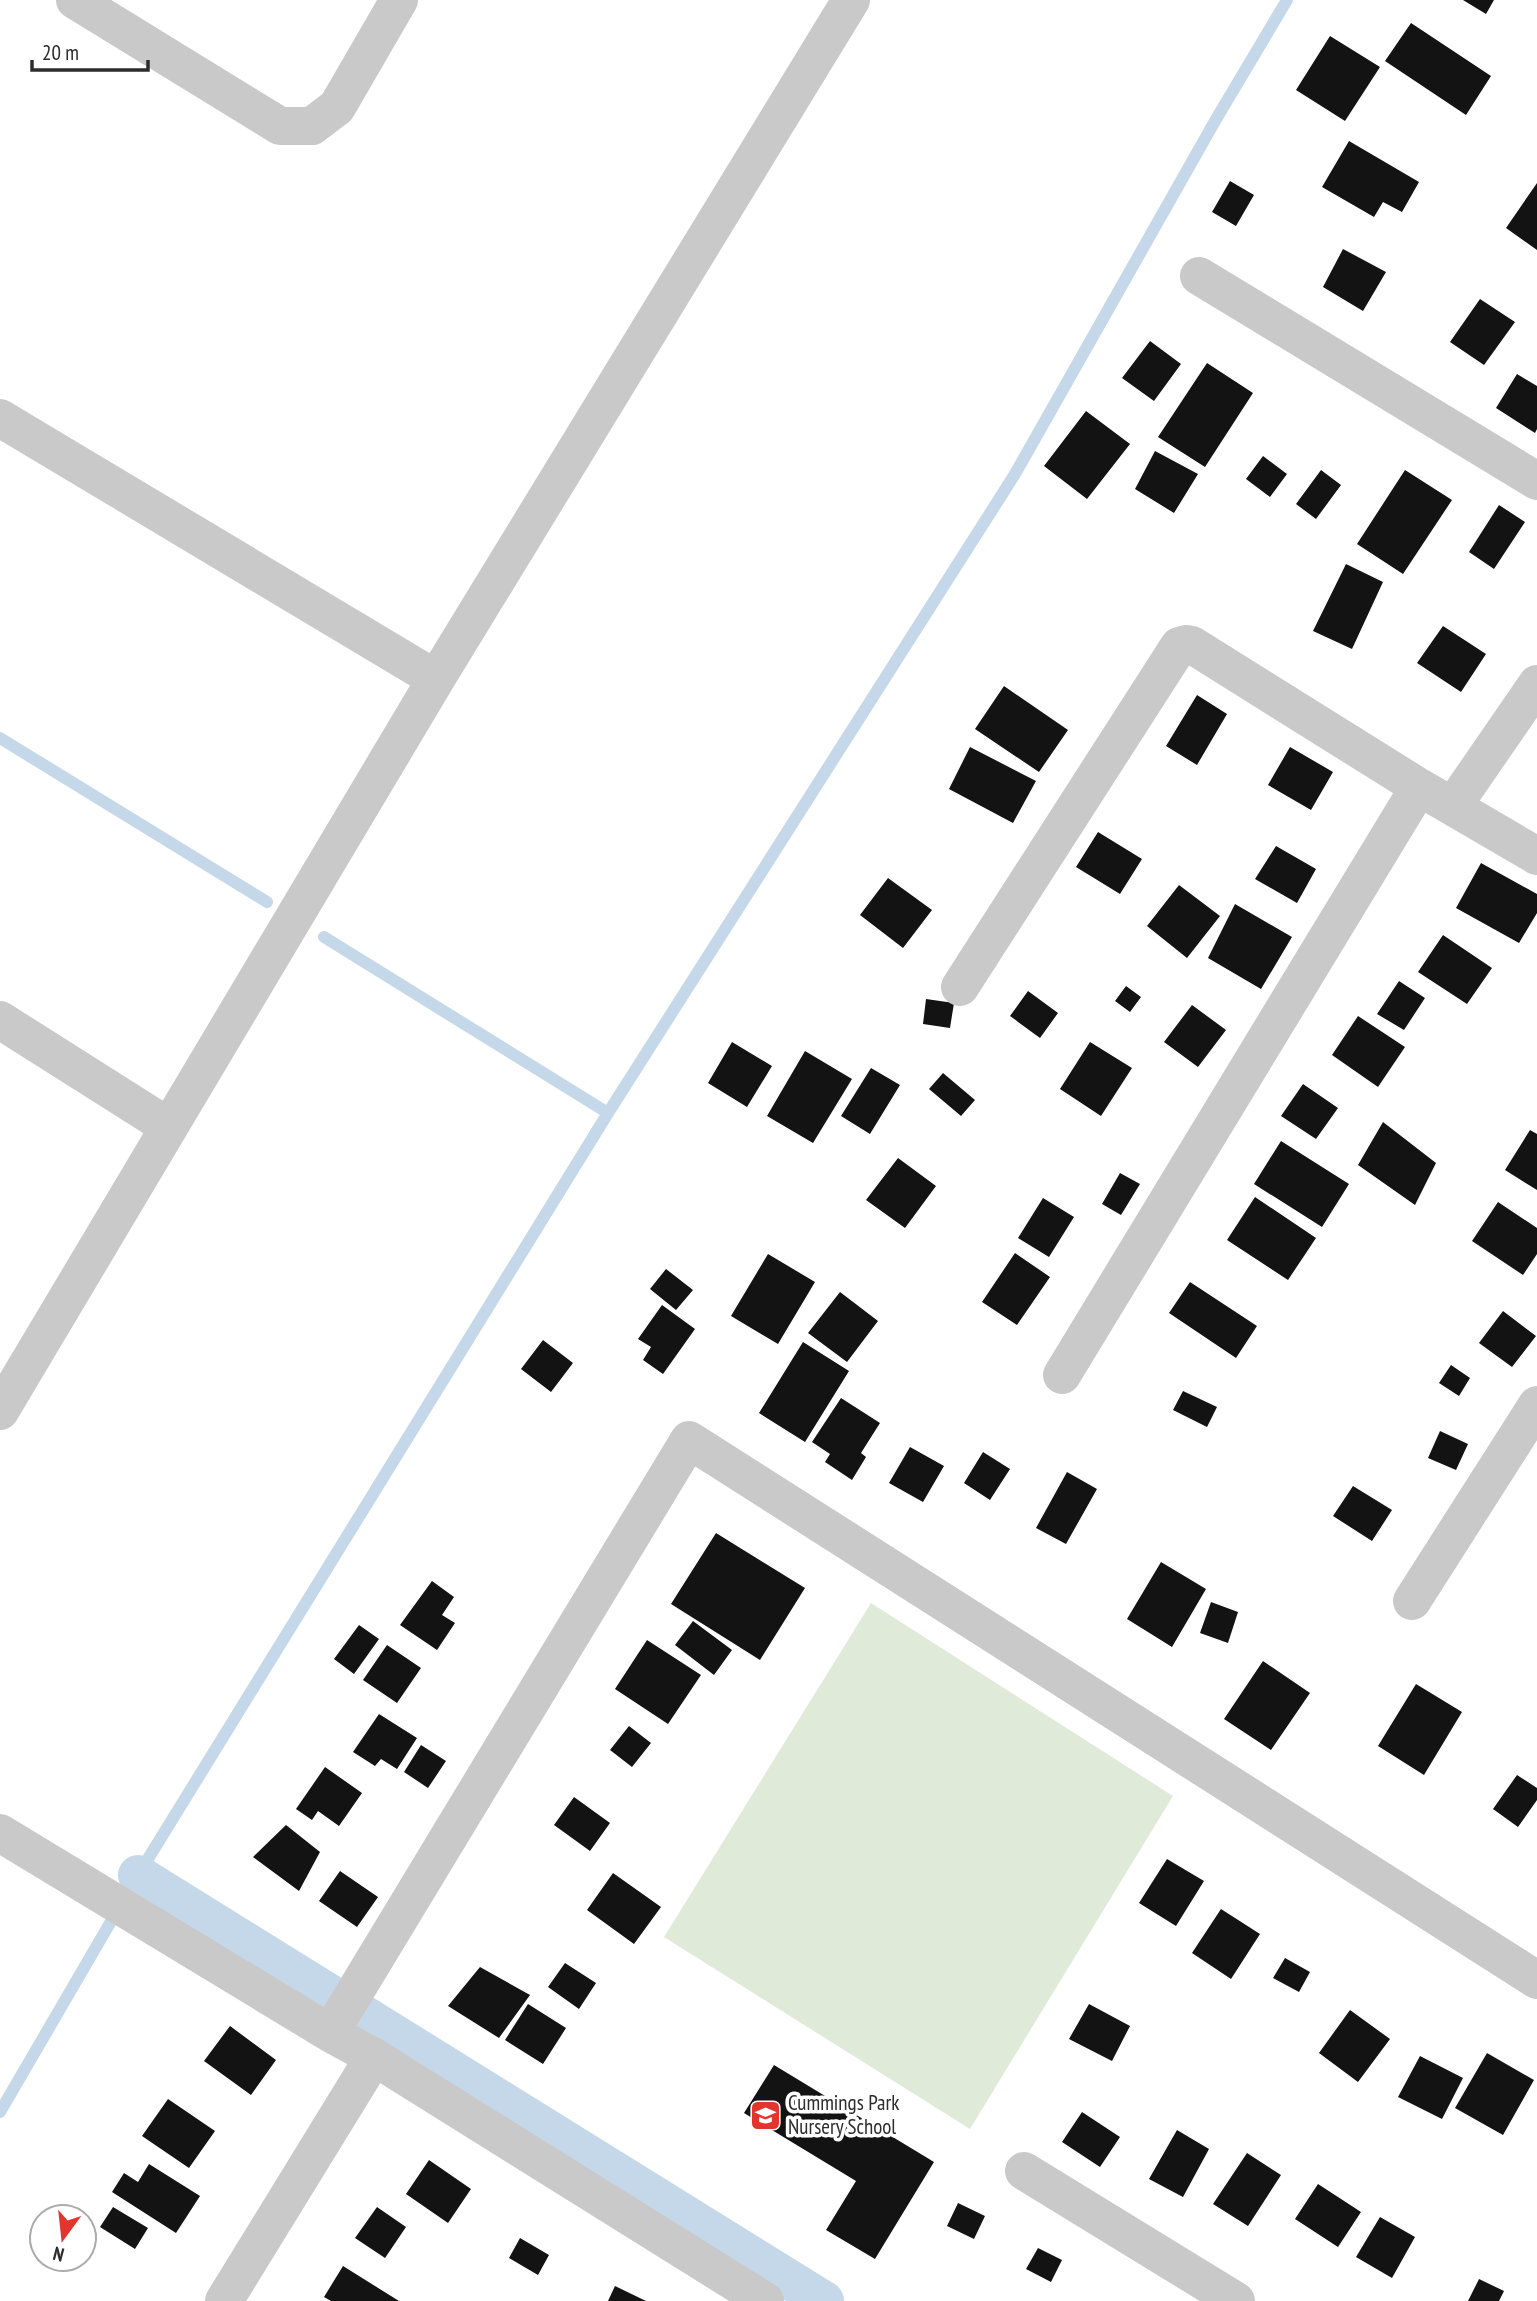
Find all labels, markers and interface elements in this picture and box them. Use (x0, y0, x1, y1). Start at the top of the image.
scale bar (32, 28, 147, 72)
text: 20 m (42, 39, 79, 66)
place label: Cummings Park Nursery School (788, 2089, 899, 2140)
school or university icon: Cummings Park Nursery School (748, 2098, 782, 2132)
north arrow (28, 2203, 98, 2273)
text: N (51, 2242, 67, 2267)

